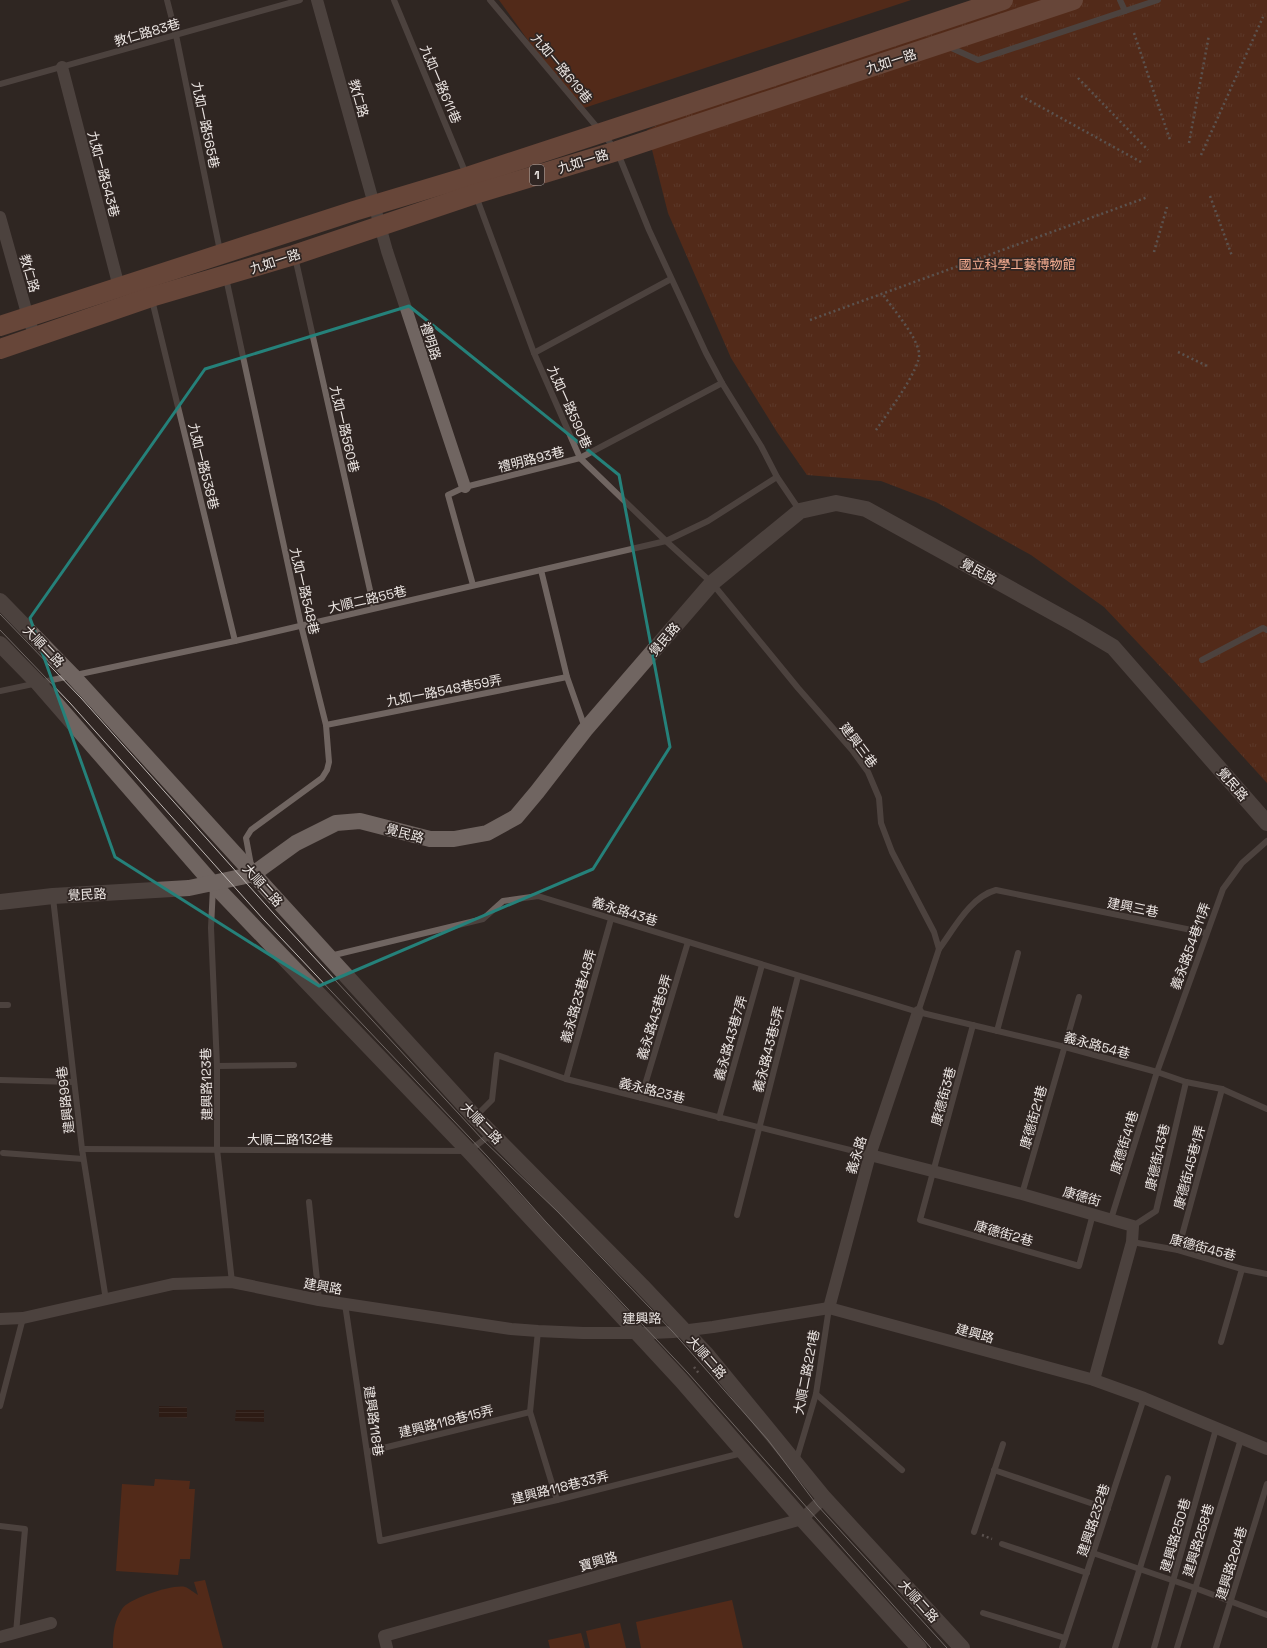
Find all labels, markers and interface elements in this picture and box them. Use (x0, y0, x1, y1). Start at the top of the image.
street label: 教仁路83巷 (112, 15, 182, 50)
street label: 九如一路619巷 (527, 30, 596, 107)
street label: 九如一路611巷 (416, 42, 465, 126)
street label: 九如一路 (864, 45, 919, 78)
street label: 教仁路 (345, 77, 372, 119)
street label: 九如一路565巷 (188, 80, 223, 170)
street label: 九如一路543巷 (84, 129, 123, 219)
street label: 九如一路 (556, 146, 611, 177)
road number: 1 (530, 165, 544, 185)
street label: 九如一路 (248, 245, 303, 278)
street label: 教仁路 (16, 252, 43, 294)
park label: 國立科學工藝博物館 (958, 256, 1076, 273)
street label: 禮明路 (416, 320, 445, 362)
street label: 九如一路590巷 (544, 363, 595, 451)
street label: 九如一路560巷 (326, 384, 363, 474)
street label: 九如一路538巷 (185, 421, 222, 511)
street label: 禮明路93巷 (496, 443, 566, 476)
street label: 九如一路548巷 (286, 546, 323, 636)
street label: 覺民路 (958, 555, 1000, 588)
street label: 大順二路55巷 (326, 582, 408, 617)
street label: 覺民路 (645, 619, 684, 660)
street label: 大順二路 (19, 622, 68, 671)
street label: 九如一路548巷59弄 (385, 671, 504, 710)
street label: 建興三巷 (836, 719, 881, 771)
street label: 覺民路 (1213, 764, 1252, 805)
street label: 覺民路 (384, 820, 426, 847)
street label: 大順二路 (239, 860, 286, 910)
street label: 覺民路 (67, 885, 107, 904)
street label: 義永路43巷 (590, 893, 660, 930)
street label: 建興三巷 (1106, 894, 1160, 921)
street label: 義永路54巷11弄 (1167, 900, 1214, 992)
street label: 義永路23巷48弄 (557, 947, 600, 1045)
street label: 義永路43巷9弄 (633, 972, 676, 1062)
street label: 義永路43巷7弄 (710, 993, 751, 1083)
street label: 義永路43巷5弄 (750, 1004, 787, 1094)
street label: 義永路54巷 (1062, 1028, 1132, 1062)
street label: 建興路123巷 (197, 1047, 216, 1121)
street label: 建興路99巷 (53, 1065, 78, 1135)
street label: 康德街3巷 (928, 1065, 959, 1127)
street label: 義永路23巷 (617, 1074, 687, 1107)
street label: 康德街21巷 (1016, 1083, 1051, 1151)
street label: 大順二路 (457, 1099, 506, 1148)
street label: 康德街41巷 (1107, 1108, 1142, 1176)
street label: 康德街43巷 (1142, 1122, 1173, 1192)
street label: 康德街45巷1弄 (1170, 1123, 1209, 1211)
street label: 大順二路132巷 (247, 1131, 333, 1148)
street label: 義永路 (843, 1134, 870, 1176)
street label: 康德街 (1061, 1183, 1103, 1210)
street label: 康德街2巷 (973, 1217, 1035, 1250)
street label: 康德街45巷 (1168, 1230, 1238, 1264)
street label: 建興路 (302, 1275, 344, 1298)
street label: 建興路 (622, 1310, 662, 1327)
street label: 建興路 (954, 1320, 996, 1347)
street label: 大順二路221巷 (790, 1328, 823, 1416)
street label: 大順二路 (683, 1332, 730, 1383)
street label: 建興路118巷 (360, 1385, 387, 1457)
street label: 建興路118巷15弄 (397, 1401, 495, 1441)
street label: 建興路118巷33弄 (510, 1467, 611, 1508)
street label: 建興路232巷 (1074, 1482, 1113, 1559)
street label: 建興路250巷 (1157, 1496, 1194, 1574)
street label: 建興路258巷 (1179, 1501, 1218, 1579)
street label: 建興路264巷 (1212, 1524, 1251, 1602)
street label: 寶興路 (577, 1548, 619, 1575)
street label: 大順二路 (895, 1576, 942, 1626)

